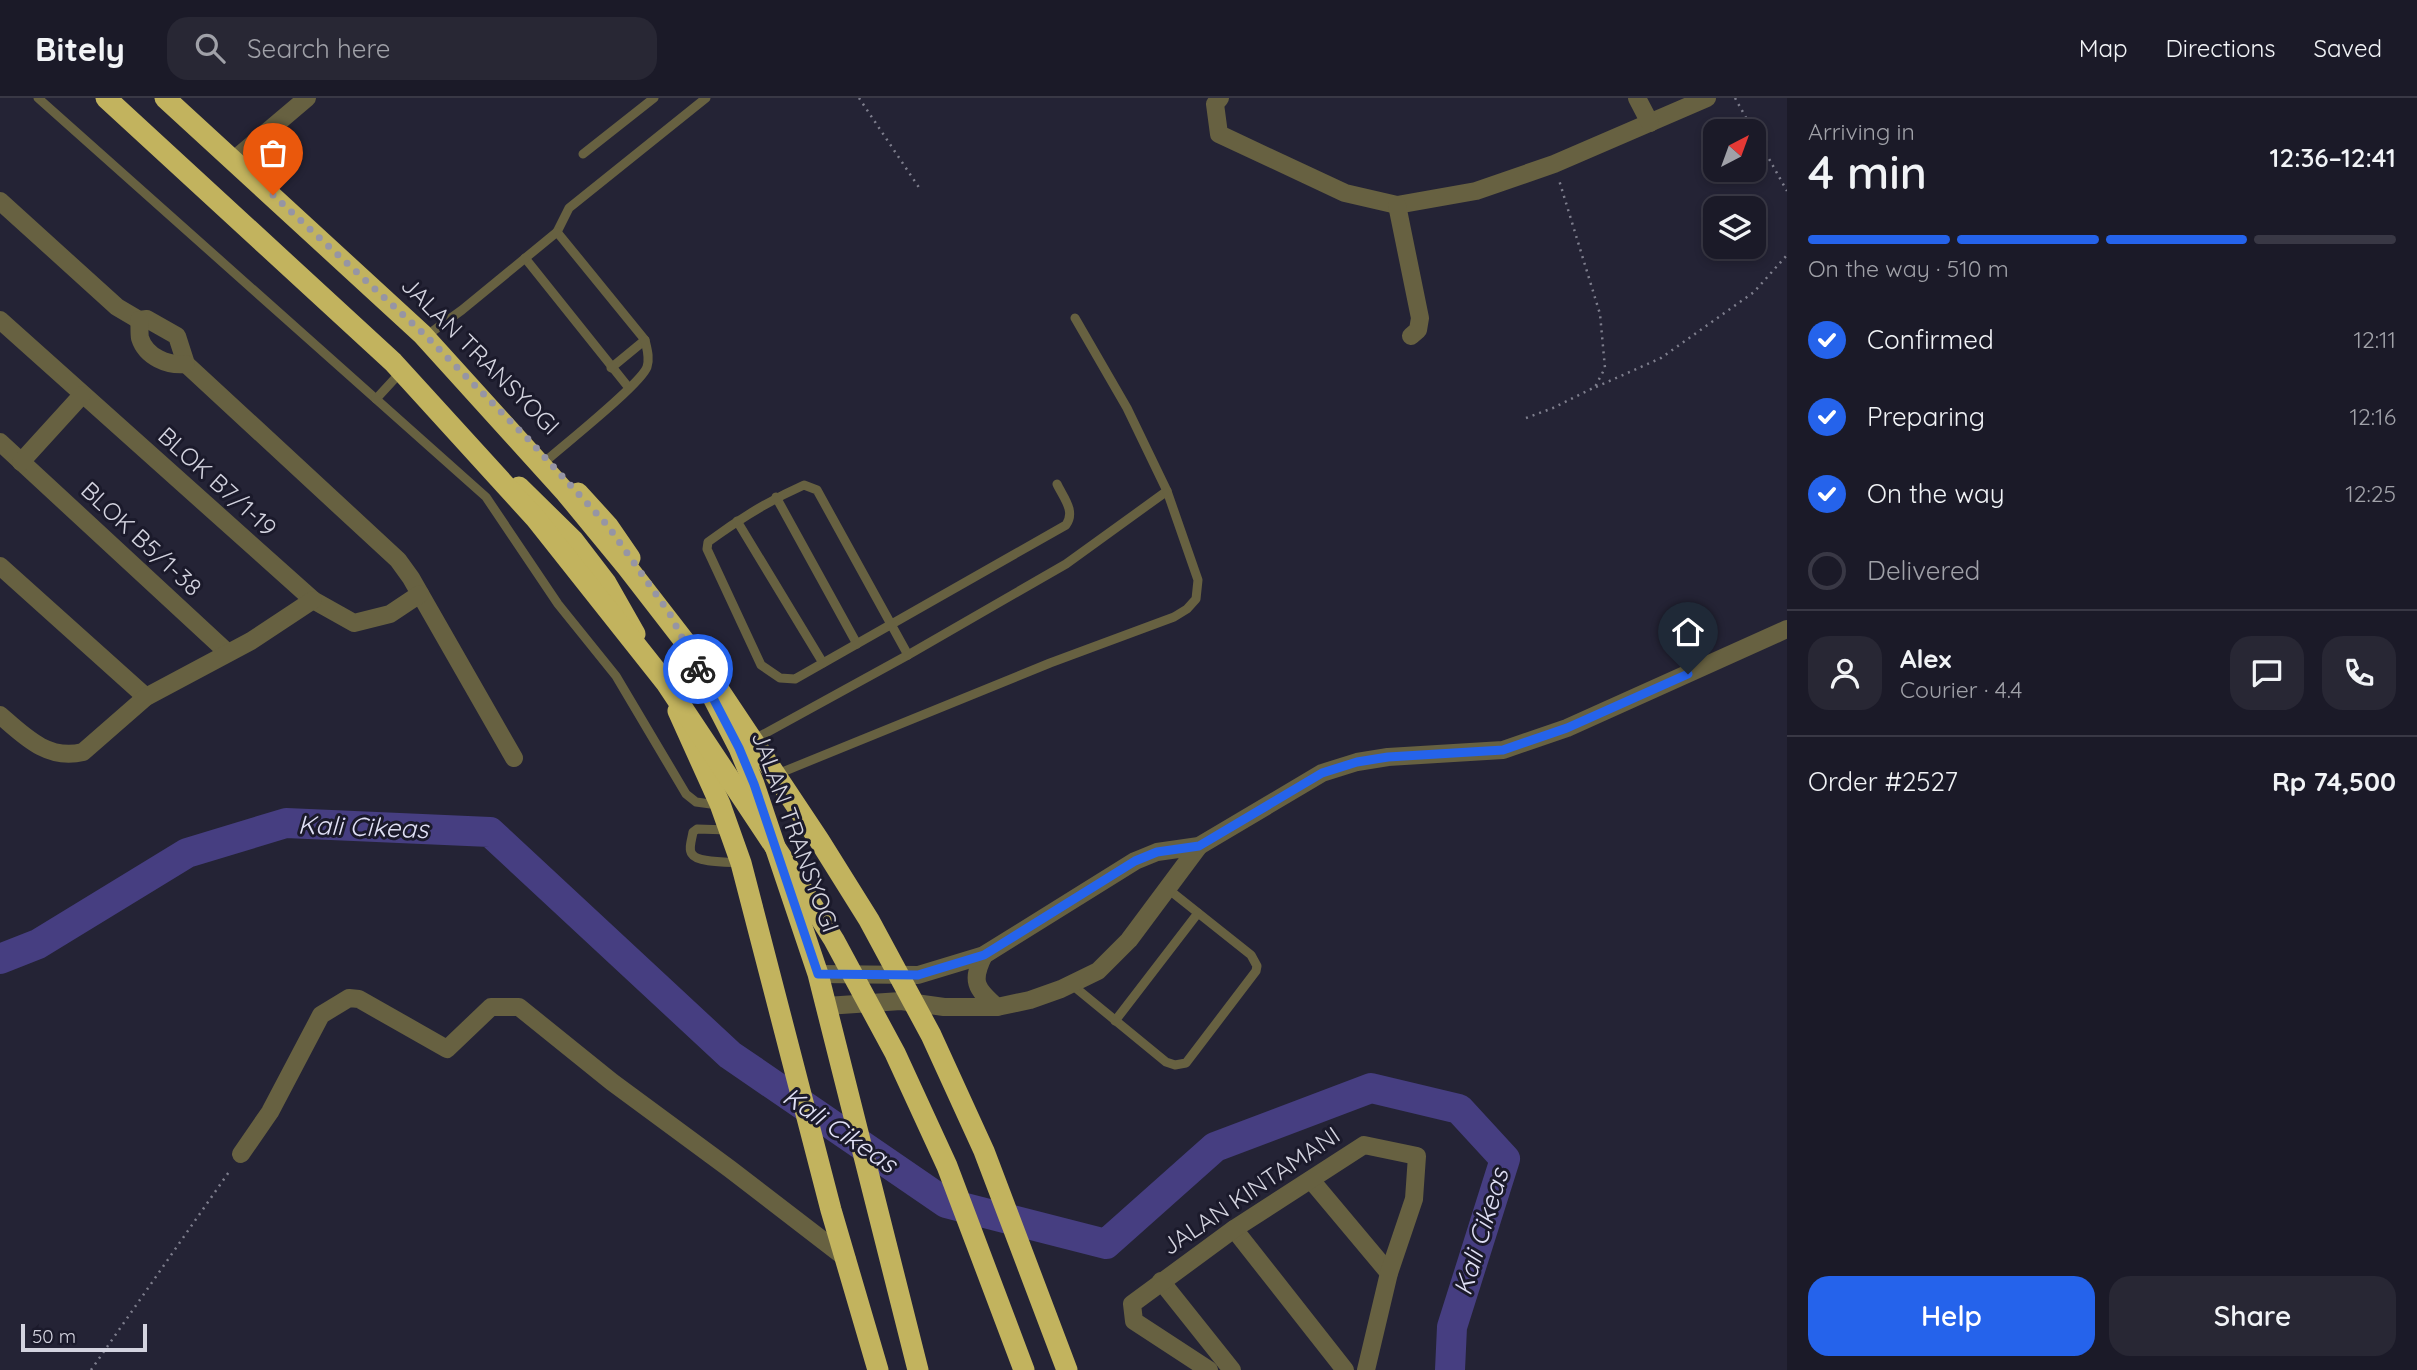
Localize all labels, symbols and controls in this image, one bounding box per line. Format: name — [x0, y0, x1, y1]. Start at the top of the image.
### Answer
search box — [167, 17, 657, 80]
text: Bitely — [35, 28, 125, 69]
icon: search — [191, 29, 229, 67]
text: Search here — [247, 32, 391, 65]
text: Map — [2079, 33, 2128, 63]
text: Directions — [2166, 33, 2276, 63]
text: Saved — [2314, 33, 2382, 63]
text: Arriving in — [1808, 117, 1915, 146]
north arrow — [1703, 119, 1766, 182]
map controls — [1703, 119, 1766, 259]
pin — [243, 123, 303, 195]
icon: bag — [254, 134, 292, 172]
text: 12:36–12:41 — [2270, 141, 2396, 174]
text: 4 min — [1808, 143, 1927, 201]
button: layers — [1703, 196, 1766, 259]
text: On the way · 510 m — [1808, 254, 2009, 283]
street label: JALAN TRANSYOGI — [395, 270, 566, 441]
icon: check — [1808, 321, 1846, 359]
text: Confirmed — [1867, 323, 1994, 356]
text: 12:11 — [2353, 325, 2396, 354]
icon: check — [1808, 398, 1846, 436]
text: Preparing — [1867, 400, 1985, 433]
text: 12:16 — [2350, 402, 2396, 431]
street label: BLOK B7/1-19 — [152, 420, 283, 542]
street label: BLOK B5/1-38 — [75, 475, 208, 602]
icon: check — [1808, 475, 1846, 513]
text: On the way — [1867, 477, 2005, 510]
text: 12:25 — [2345, 479, 2396, 508]
text: Delivered — [1867, 554, 1980, 587]
pin — [1658, 602, 1718, 674]
icon: home — [1669, 613, 1707, 651]
courier — [663, 634, 733, 704]
button: person — [1808, 636, 1882, 710]
button: chat — [2230, 636, 2304, 710]
button: phone — [2322, 636, 2396, 710]
text: Alex — [1900, 642, 1951, 675]
icon: bike — [679, 650, 717, 688]
text: Courier · 4.4 — [1900, 675, 2022, 704]
street label: JALAN TRANSYOGI — [746, 727, 846, 936]
text: Order #2527 — [1808, 765, 1958, 798]
text: Rp 74,500 — [2272, 765, 2396, 798]
water label: Kali Cikeas — [297, 808, 431, 845]
water label: Kali Cikeas — [777, 1079, 905, 1181]
street label: JALAN KINTAMANI — [1156, 1119, 1345, 1261]
water label: Kali Cikeas — [1446, 1163, 1516, 1299]
button: Help — [1808, 1276, 2095, 1356]
button: Share — [2109, 1276, 2396, 1356]
scale bar — [21, 1321, 147, 1353]
text: 50 m — [32, 1324, 76, 1348]

